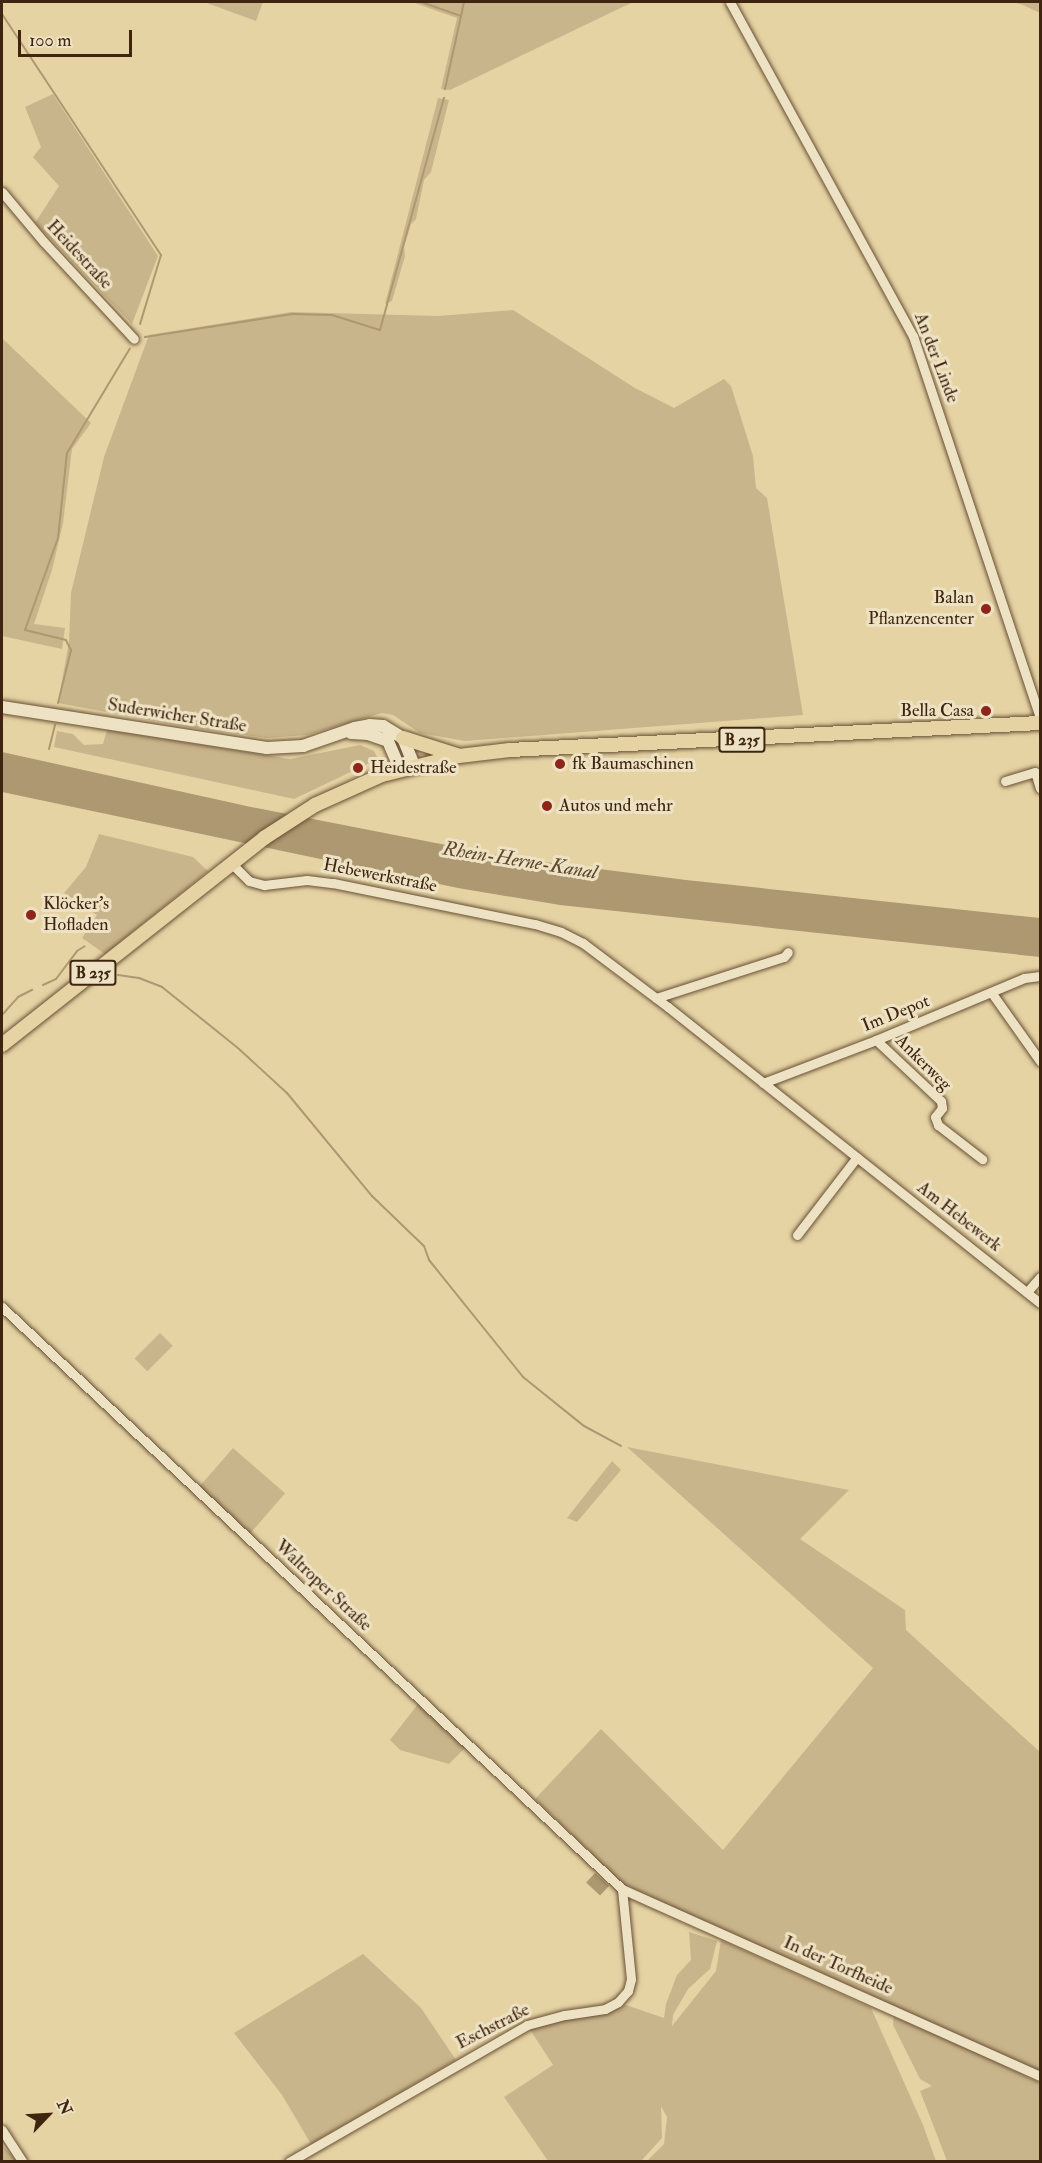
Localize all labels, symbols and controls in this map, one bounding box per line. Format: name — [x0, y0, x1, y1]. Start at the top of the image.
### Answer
scale bar — [21, 18, 135, 56]
text: 100 m — [29, 29, 72, 52]
street label: Heidestraße — [42, 216, 116, 294]
street label: An der Linde — [909, 310, 963, 406]
place label: Balan Pflanzencenter — [868, 588, 974, 630]
marker: Balan Pflanzencenter — [979, 602, 993, 616]
street label: Suderwicher Straße — [106, 694, 248, 738]
place label: Bella Casa — [900, 700, 974, 722]
marker: Bella Casa — [979, 704, 993, 718]
road number: B 235 — [718, 727, 766, 753]
place label: fk Baumaschinen — [572, 753, 694, 775]
place label: Heidestraße — [370, 757, 457, 779]
marker: fk Baumaschinen — [553, 757, 567, 771]
marker: Heidestraße — [351, 761, 365, 775]
place label: Autos und mehr — [559, 795, 673, 817]
marker: Autos und mehr — [540, 799, 554, 813]
water label: Rhein-Herne-Kanal — [441, 836, 599, 884]
street label: Hebewerkstraße — [321, 854, 439, 898]
place label: Klöcker's Hofladen — [43, 894, 109, 936]
marker: Klöcker's Hofladen — [24, 908, 38, 922]
road number: B 235 — [69, 960, 117, 986]
street label: Im Depot — [859, 991, 933, 1037]
street label: Ankerweg — [890, 1030, 956, 1096]
street label: Am Hebewerk — [912, 1177, 1006, 1257]
street label: Waltroper Straße — [270, 1536, 376, 1636]
street label: In der Torfheide — [780, 1932, 896, 2000]
street label: Eschstraße — [453, 1999, 533, 2055]
north arrow — [18, 2085, 78, 2145]
text: N — [52, 2097, 76, 2118]

